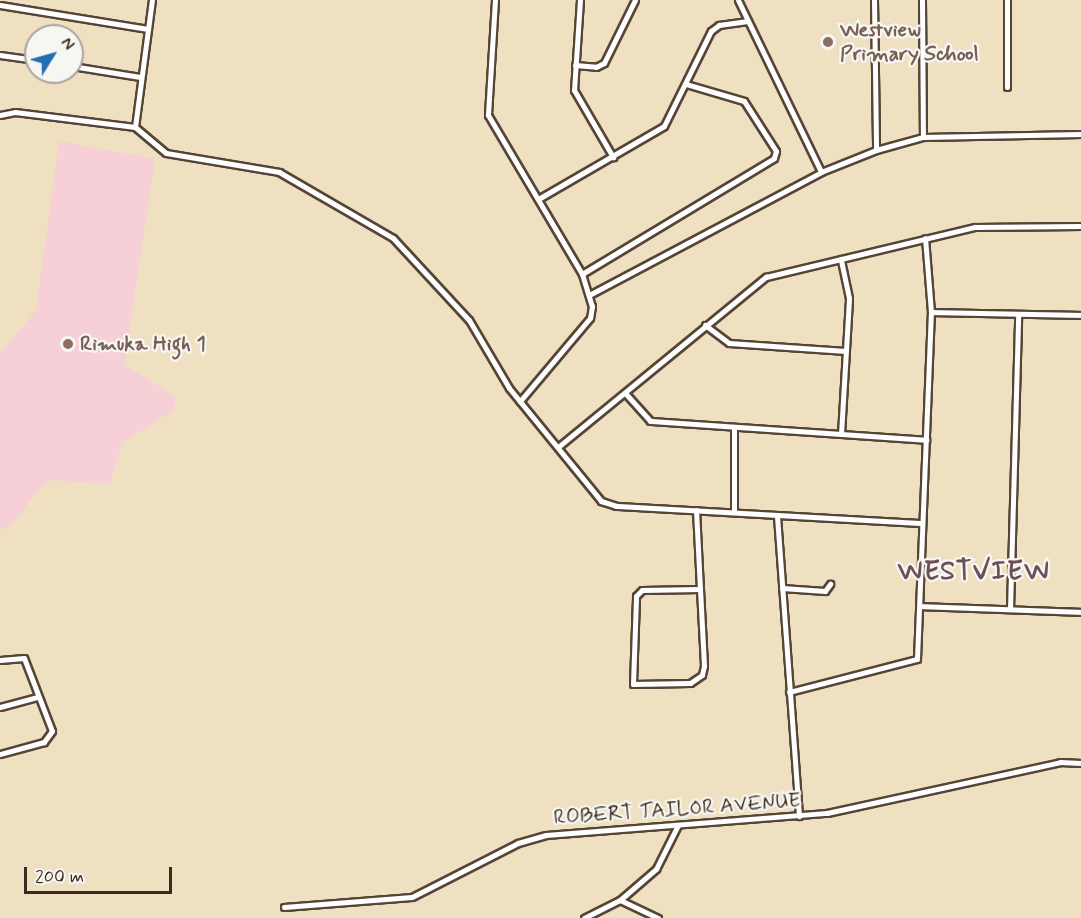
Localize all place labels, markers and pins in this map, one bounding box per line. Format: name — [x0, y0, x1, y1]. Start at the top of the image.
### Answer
place label: Westview Primary School — [840, 17, 979, 67]
marker: Westview Primary School — [821, 35, 835, 49]
place label: Rimuka High 1 — [80, 331, 206, 357]
marker: Rimuka High 1 — [61, 337, 75, 351]

